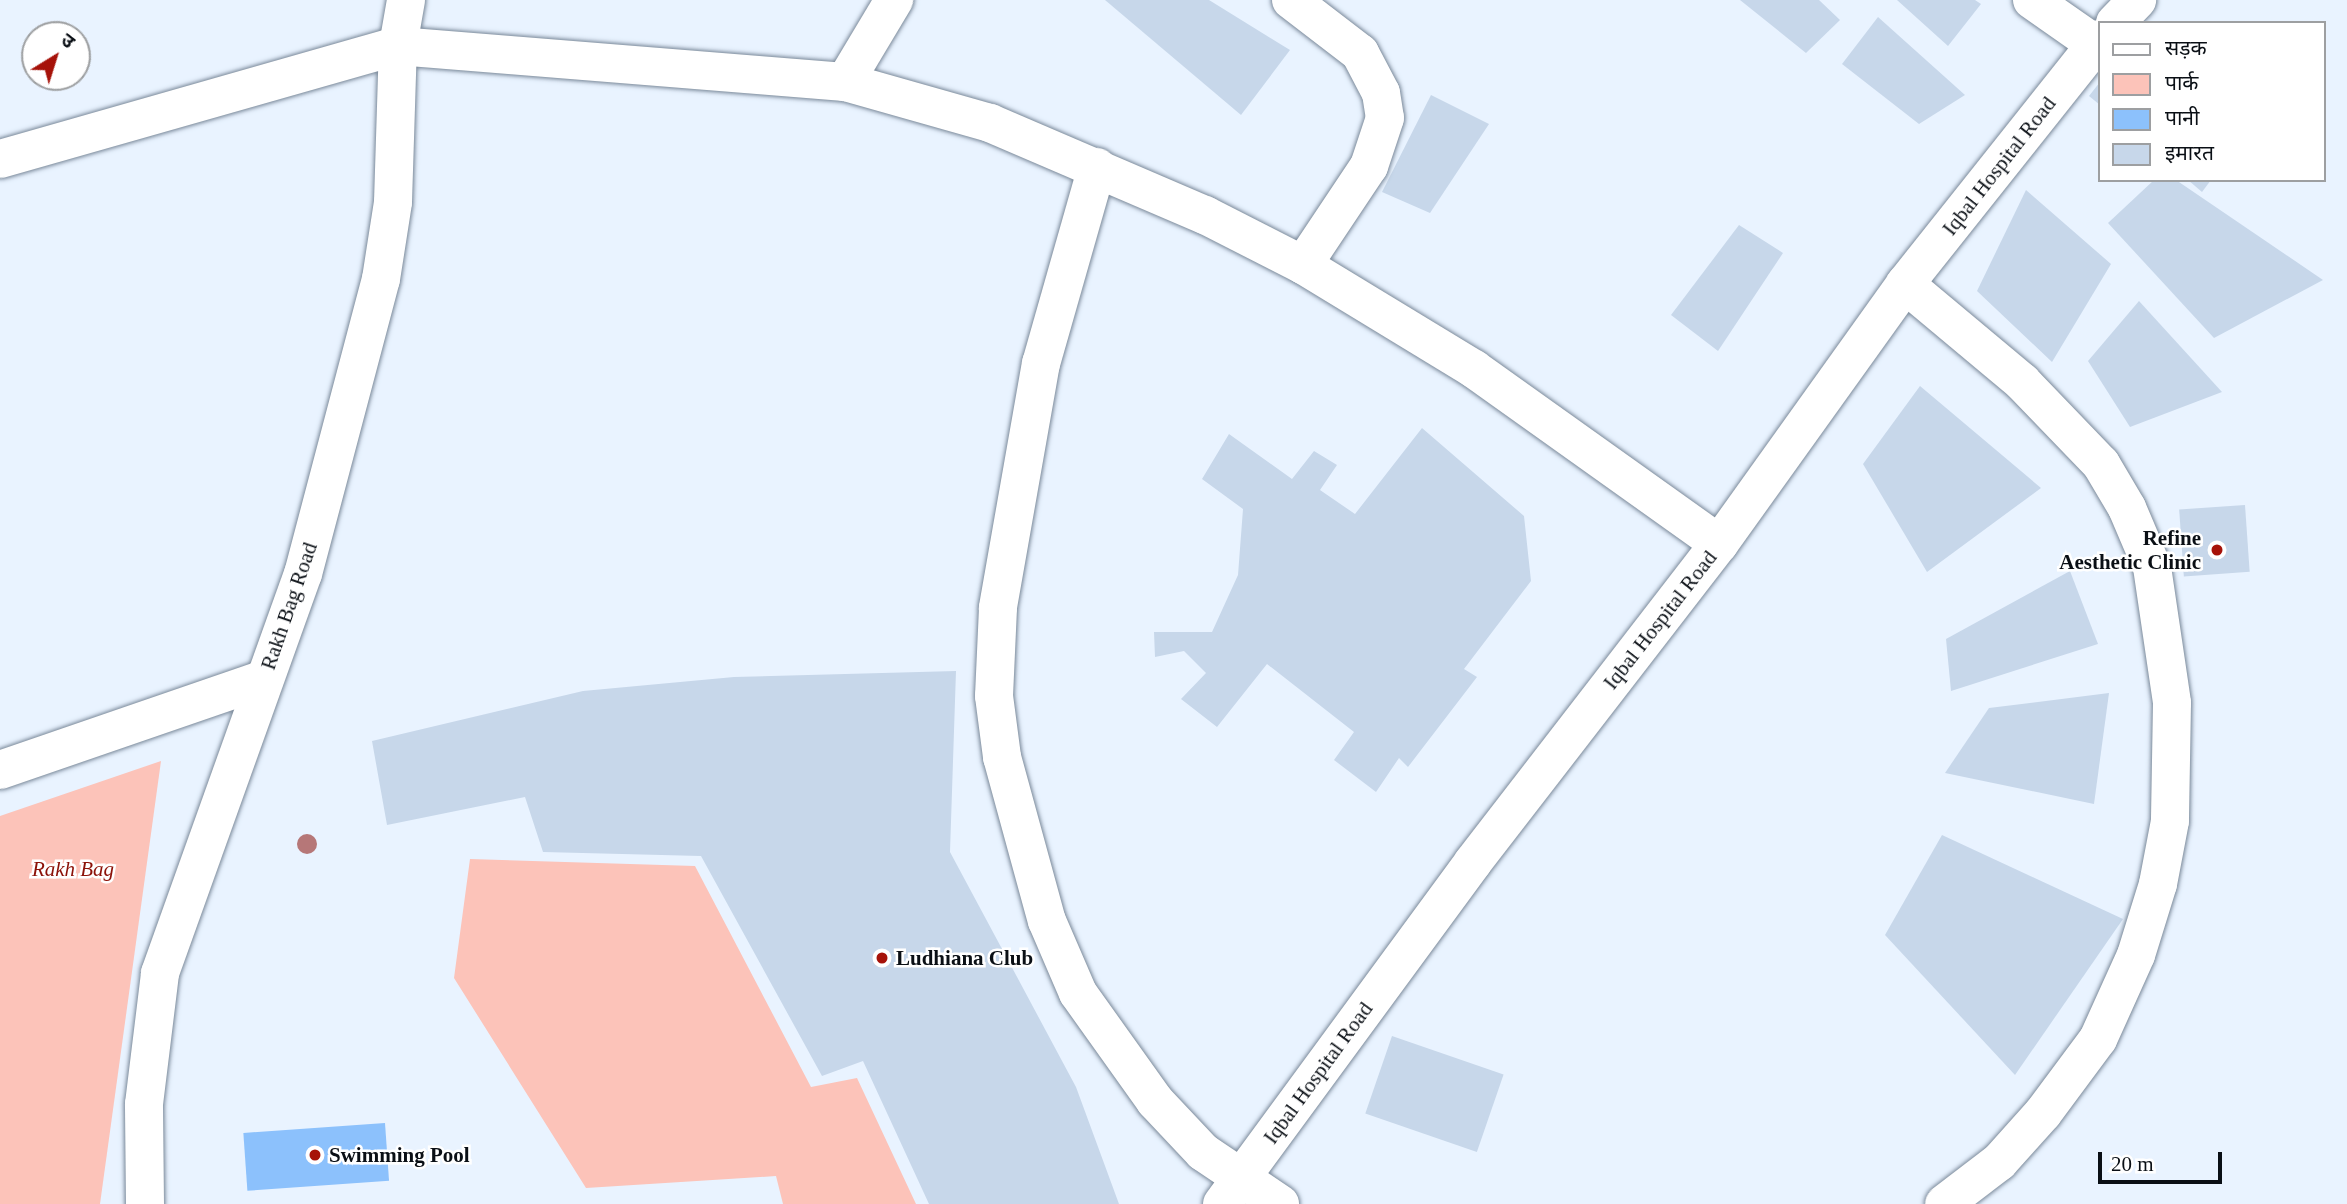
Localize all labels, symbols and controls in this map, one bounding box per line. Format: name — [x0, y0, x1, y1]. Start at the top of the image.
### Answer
north arrow — [21, 21, 91, 91]
legend — [2098, 21, 2326, 182]
text: उ — [57, 29, 79, 52]
text: सड़क — [2165, 36, 2207, 60]
text: पार्क — [2165, 71, 2199, 95]
street label: Iqbal Hospital Road — [1937, 92, 2061, 240]
text: पानी — [2165, 106, 2199, 130]
text: इमारत — [2165, 141, 2214, 165]
place label: Refine Aesthetic Clinic — [2059, 525, 2201, 575]
street label: Rakh Bag Road — [255, 539, 323, 673]
marker: Refine Aesthetic Clinic — [2207, 540, 2227, 560]
street label: Iqbal Hospital Road — [1598, 546, 1722, 694]
park label: Rakh Bag — [32, 856, 114, 882]
place label: Ludhiana Club — [896, 945, 1033, 971]
marker: Ludhiana Club — [874, 950, 890, 966]
street label: Iqbal Hospital Road — [1258, 997, 1378, 1149]
scale bar — [2102, 1138, 2226, 1182]
place label: Swimming Pool — [329, 1142, 470, 1168]
marker: Swimming Pool — [307, 1147, 323, 1163]
text: 20 m — [2111, 1152, 2154, 1176]

